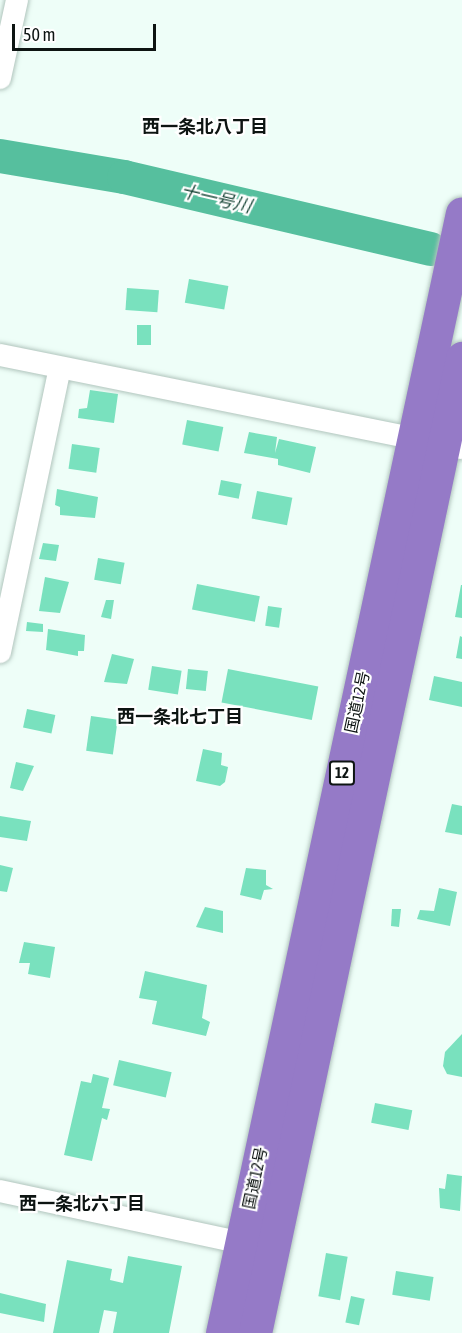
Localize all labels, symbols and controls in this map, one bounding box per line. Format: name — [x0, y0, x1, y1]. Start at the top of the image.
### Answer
scale bar — [15, 12, 159, 50]
text: 50 m — [23, 24, 55, 45]
district label: 西一条北八丁目 — [142, 116, 268, 138]
water label: 十一号川 — [178, 180, 254, 218]
street label: 国道12号 — [341, 669, 373, 735]
district label: 西一条北七丁目 — [117, 706, 243, 728]
road number: 12 — [328, 761, 356, 785]
street label: 国道12号 — [239, 1145, 271, 1211]
district label: 西一条北六丁目 — [19, 1193, 145, 1215]

